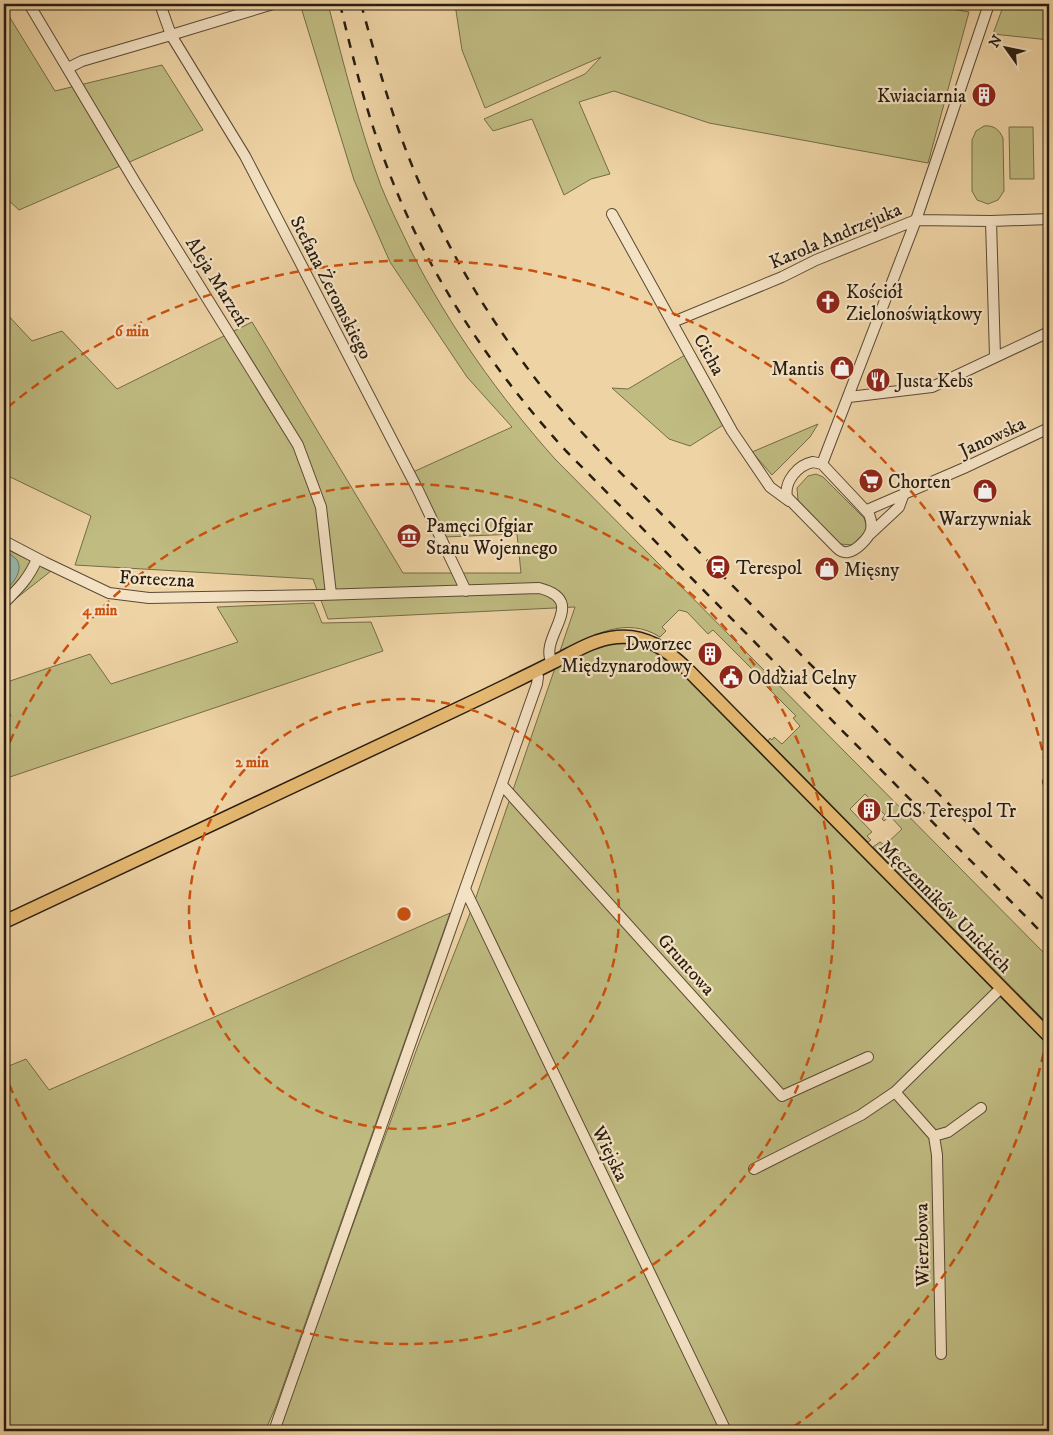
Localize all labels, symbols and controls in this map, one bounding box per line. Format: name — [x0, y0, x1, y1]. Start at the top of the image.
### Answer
north arrow — [980, 22, 1030, 72]
text: N — [985, 31, 1007, 51]
building icon: Kwiaciarnia — [971, 82, 997, 108]
place label: Kwiaciarnia — [877, 85, 966, 108]
street label: Karola Andrzejuka — [766, 198, 905, 275]
street label: Stefana Żeromskiego — [285, 212, 378, 363]
street label: Aleja Marzeń — [180, 233, 253, 331]
place label: Kościół Zielonoświątkowy — [846, 281, 983, 326]
church icon: Kościół Zielonoświątkowy — [815, 289, 841, 315]
text: 6 min — [115, 322, 149, 341]
street label: Cicha — [688, 330, 729, 379]
shop icon: Mantis — [829, 355, 855, 381]
place label: Mantis — [771, 358, 824, 381]
restaurant icon: Justa Kebs — [865, 367, 891, 393]
place label: Justa Kebs — [894, 370, 973, 393]
street label: Janowska — [954, 412, 1029, 463]
supermarket icon: Chorten — [858, 468, 884, 494]
place label: Chorten — [888, 471, 951, 494]
shop icon: Warzywniak — [972, 478, 998, 504]
place label: Warzywniak — [937, 508, 1032, 531]
place label: Pamęci Ofgiar Stanu Wojennego — [426, 515, 558, 560]
museum icon: Pamęci Ofgiar Stanu Wojennego — [396, 523, 422, 549]
station icon: Terespol — [705, 554, 731, 580]
shop icon: Mięsny — [814, 556, 840, 582]
place label: Terespol — [736, 557, 802, 580]
place label: Mięsny — [844, 559, 900, 582]
street label: Forteczna — [119, 566, 195, 593]
text: 4 min — [82, 601, 118, 620]
place label: Dworzec Międzynarodowy — [561, 633, 693, 678]
building icon: Dworzec Międzynarodowy — [697, 641, 723, 667]
public building icon: Oddział Celny — [718, 664, 744, 690]
place label: Oddział Celny — [748, 667, 857, 690]
text: 2 min — [235, 753, 269, 772]
building icon: LCS Terespol Tr — [856, 797, 882, 823]
place label: LCS Terespol Tr — [886, 800, 1016, 823]
street label: Męczenników Unickich — [874, 836, 1016, 978]
centre of rings — [395, 905, 413, 923]
street label: Gruntowa — [652, 929, 719, 1001]
street label: Wiejska — [586, 1121, 633, 1185]
street label: Wierzbowa — [910, 1203, 935, 1288]

